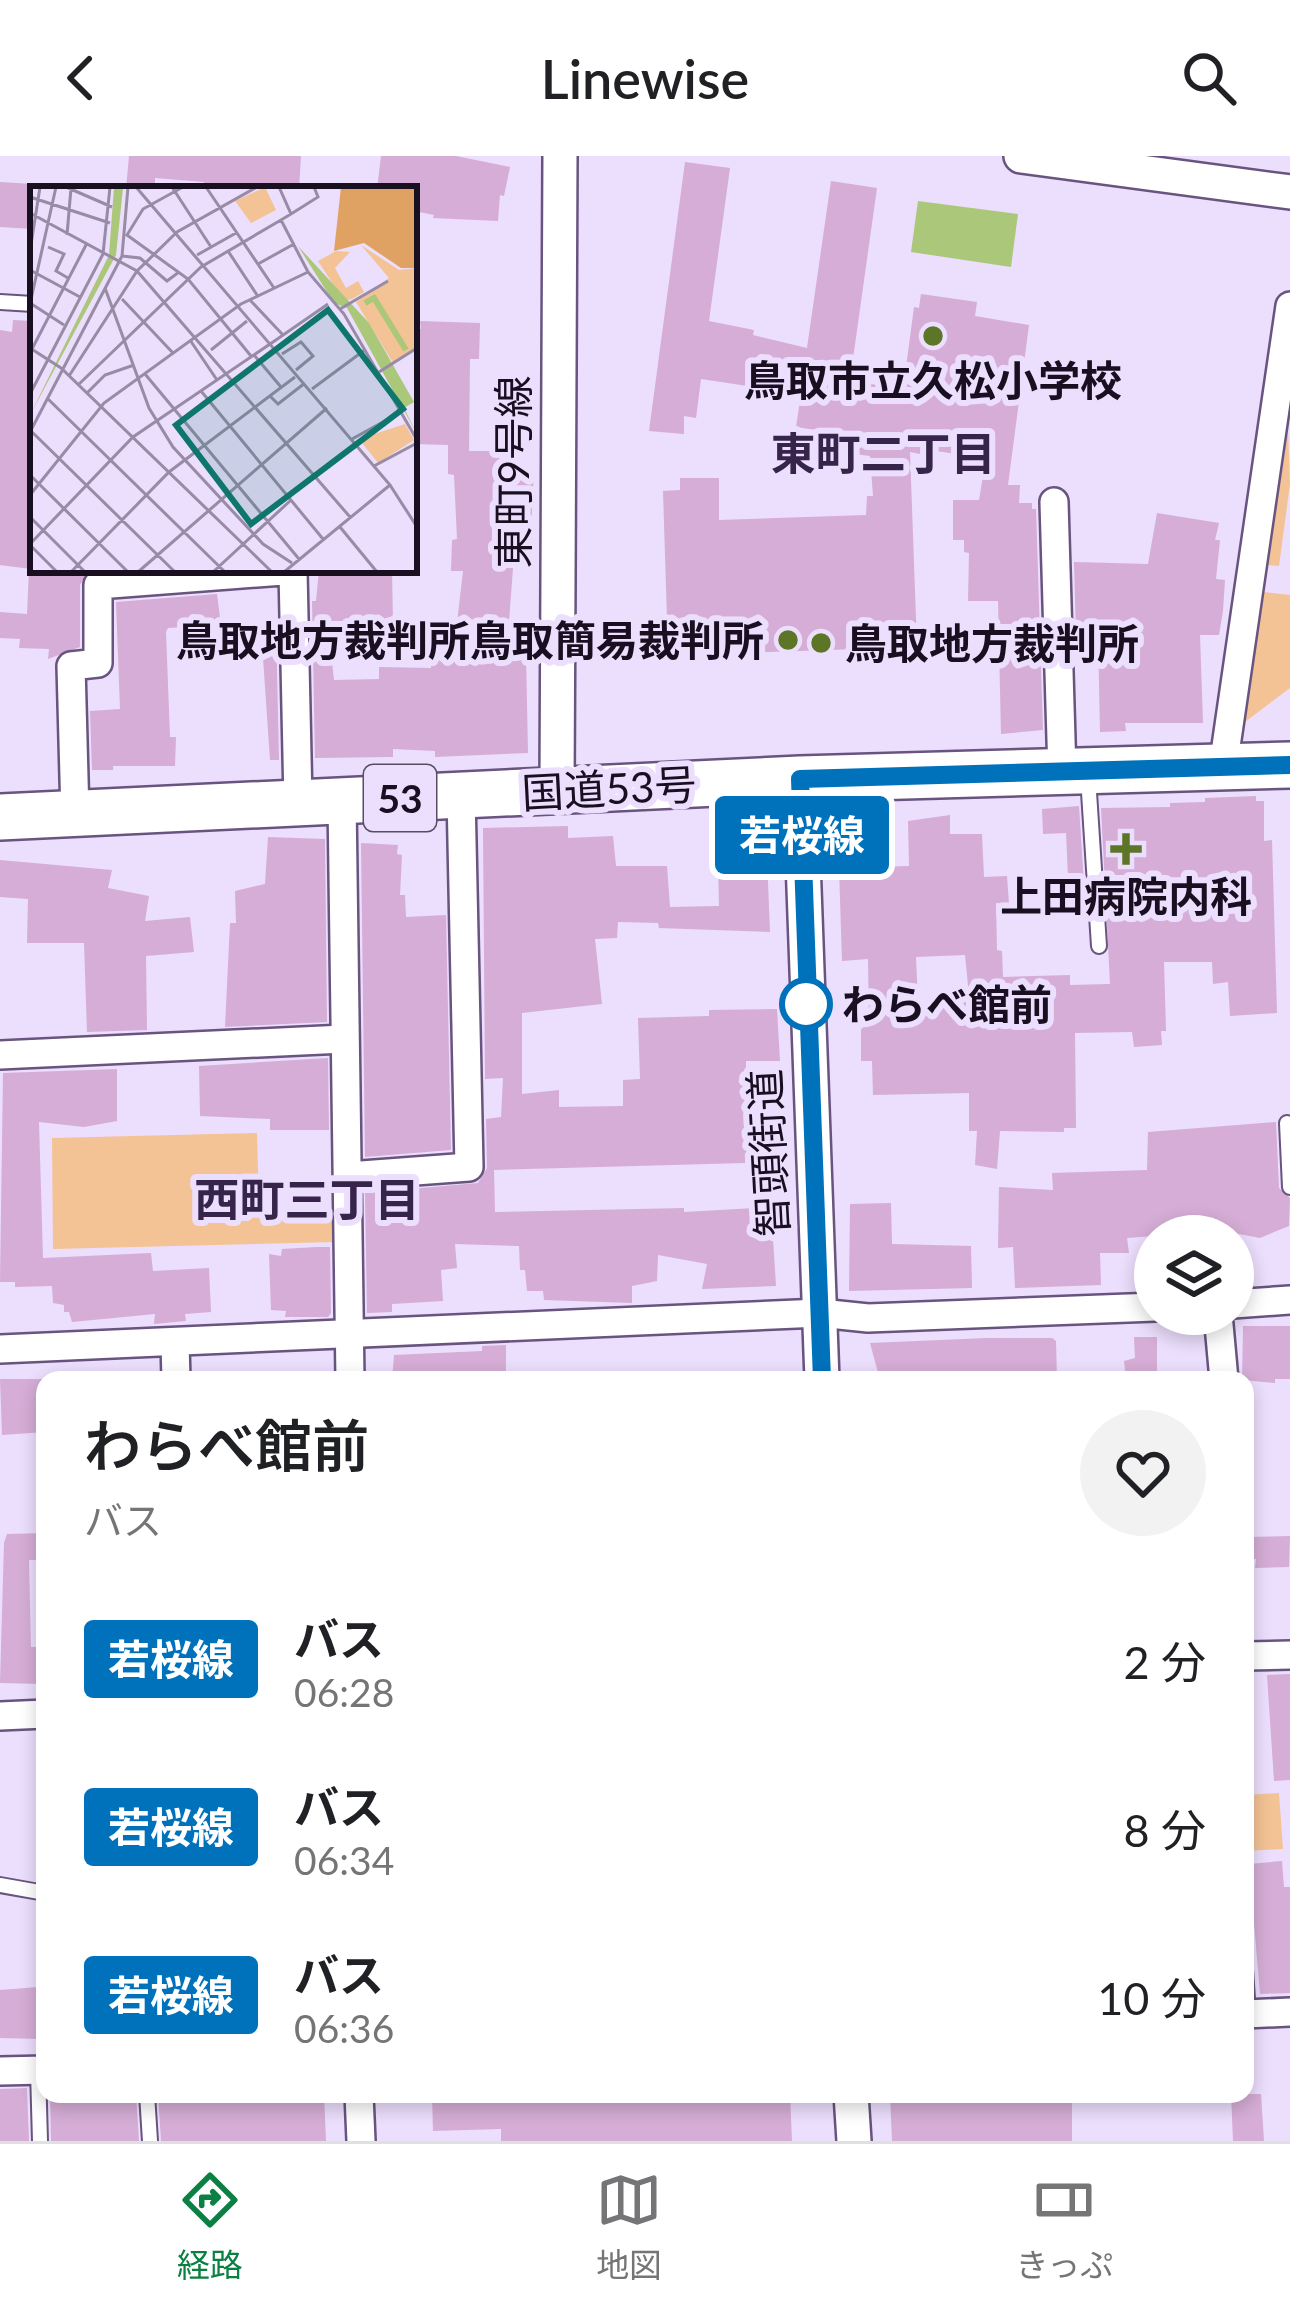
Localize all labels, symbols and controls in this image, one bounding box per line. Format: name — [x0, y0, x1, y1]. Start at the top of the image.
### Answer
icon: back — [48, 45, 114, 111]
icon: search — [1176, 45, 1242, 111]
text: Linewise — [541, 46, 749, 111]
inset map — [30, 186, 417, 573]
marker: 鳥取市立久松小学校 — [920, 323, 946, 349]
place label: 鳥取市立久松小学校 — [744, 355, 1122, 405]
street label: 東町9号線 — [488, 376, 538, 568]
district label: 東町二丁目 — [770, 426, 996, 480]
place label: 鳥取地方裁判所鳥取簡易裁判所 — [176, 615, 764, 665]
place label: 鳥取地方裁判所 — [845, 618, 1139, 668]
marker: 鳥取地方裁判所鳥取簡易裁判所 — [775, 627, 801, 653]
marker: 鳥取地方裁判所 — [808, 630, 834, 656]
street label: 国道53号 — [520, 758, 698, 818]
road number: 53 — [364, 765, 436, 831]
line badge: 若桜線 — [733, 796, 871, 874]
text: 若桜線 — [739, 810, 865, 860]
marker: 上田病院内科 — [1110, 833, 1142, 865]
place label: 上田病院内科 — [1000, 871, 1252, 921]
marker: わらべ館前 — [781, 979, 831, 1029]
place label: わらべ館前 — [842, 979, 1052, 1029]
street label: 智頭街道 — [739, 1068, 797, 1238]
district label: 西町三丁目 — [194, 1172, 420, 1226]
map controls — [1134, 1215, 1254, 1335]
button: layers — [1134, 1215, 1254, 1335]
button: heart — [1080, 1410, 1206, 1536]
text: わらべ館前 — [84, 1411, 369, 1479]
text: バス — [84, 1497, 162, 1543]
text: バス — [294, 1612, 384, 1666]
text: 若桜線 — [108, 1634, 234, 1684]
text: 2 分 — [1123, 1635, 1206, 1689]
text: 06:28 — [294, 1669, 394, 1715]
text: バス — [294, 1780, 384, 1834]
text: 若桜線 — [108, 1802, 234, 1852]
text: 8 分 — [1123, 1803, 1206, 1857]
text: 06:34 — [294, 1837, 394, 1883]
text: バス — [294, 1948, 384, 2002]
text: 若桜線 — [108, 1970, 234, 2020]
text: 10 分 — [1097, 1971, 1206, 2025]
text: 06:36 — [294, 2005, 394, 2051]
tab: 経路 — [177, 2167, 243, 2287]
tab: 地図 — [596, 2167, 662, 2287]
tab: きっぷ — [1016, 2167, 1113, 2287]

